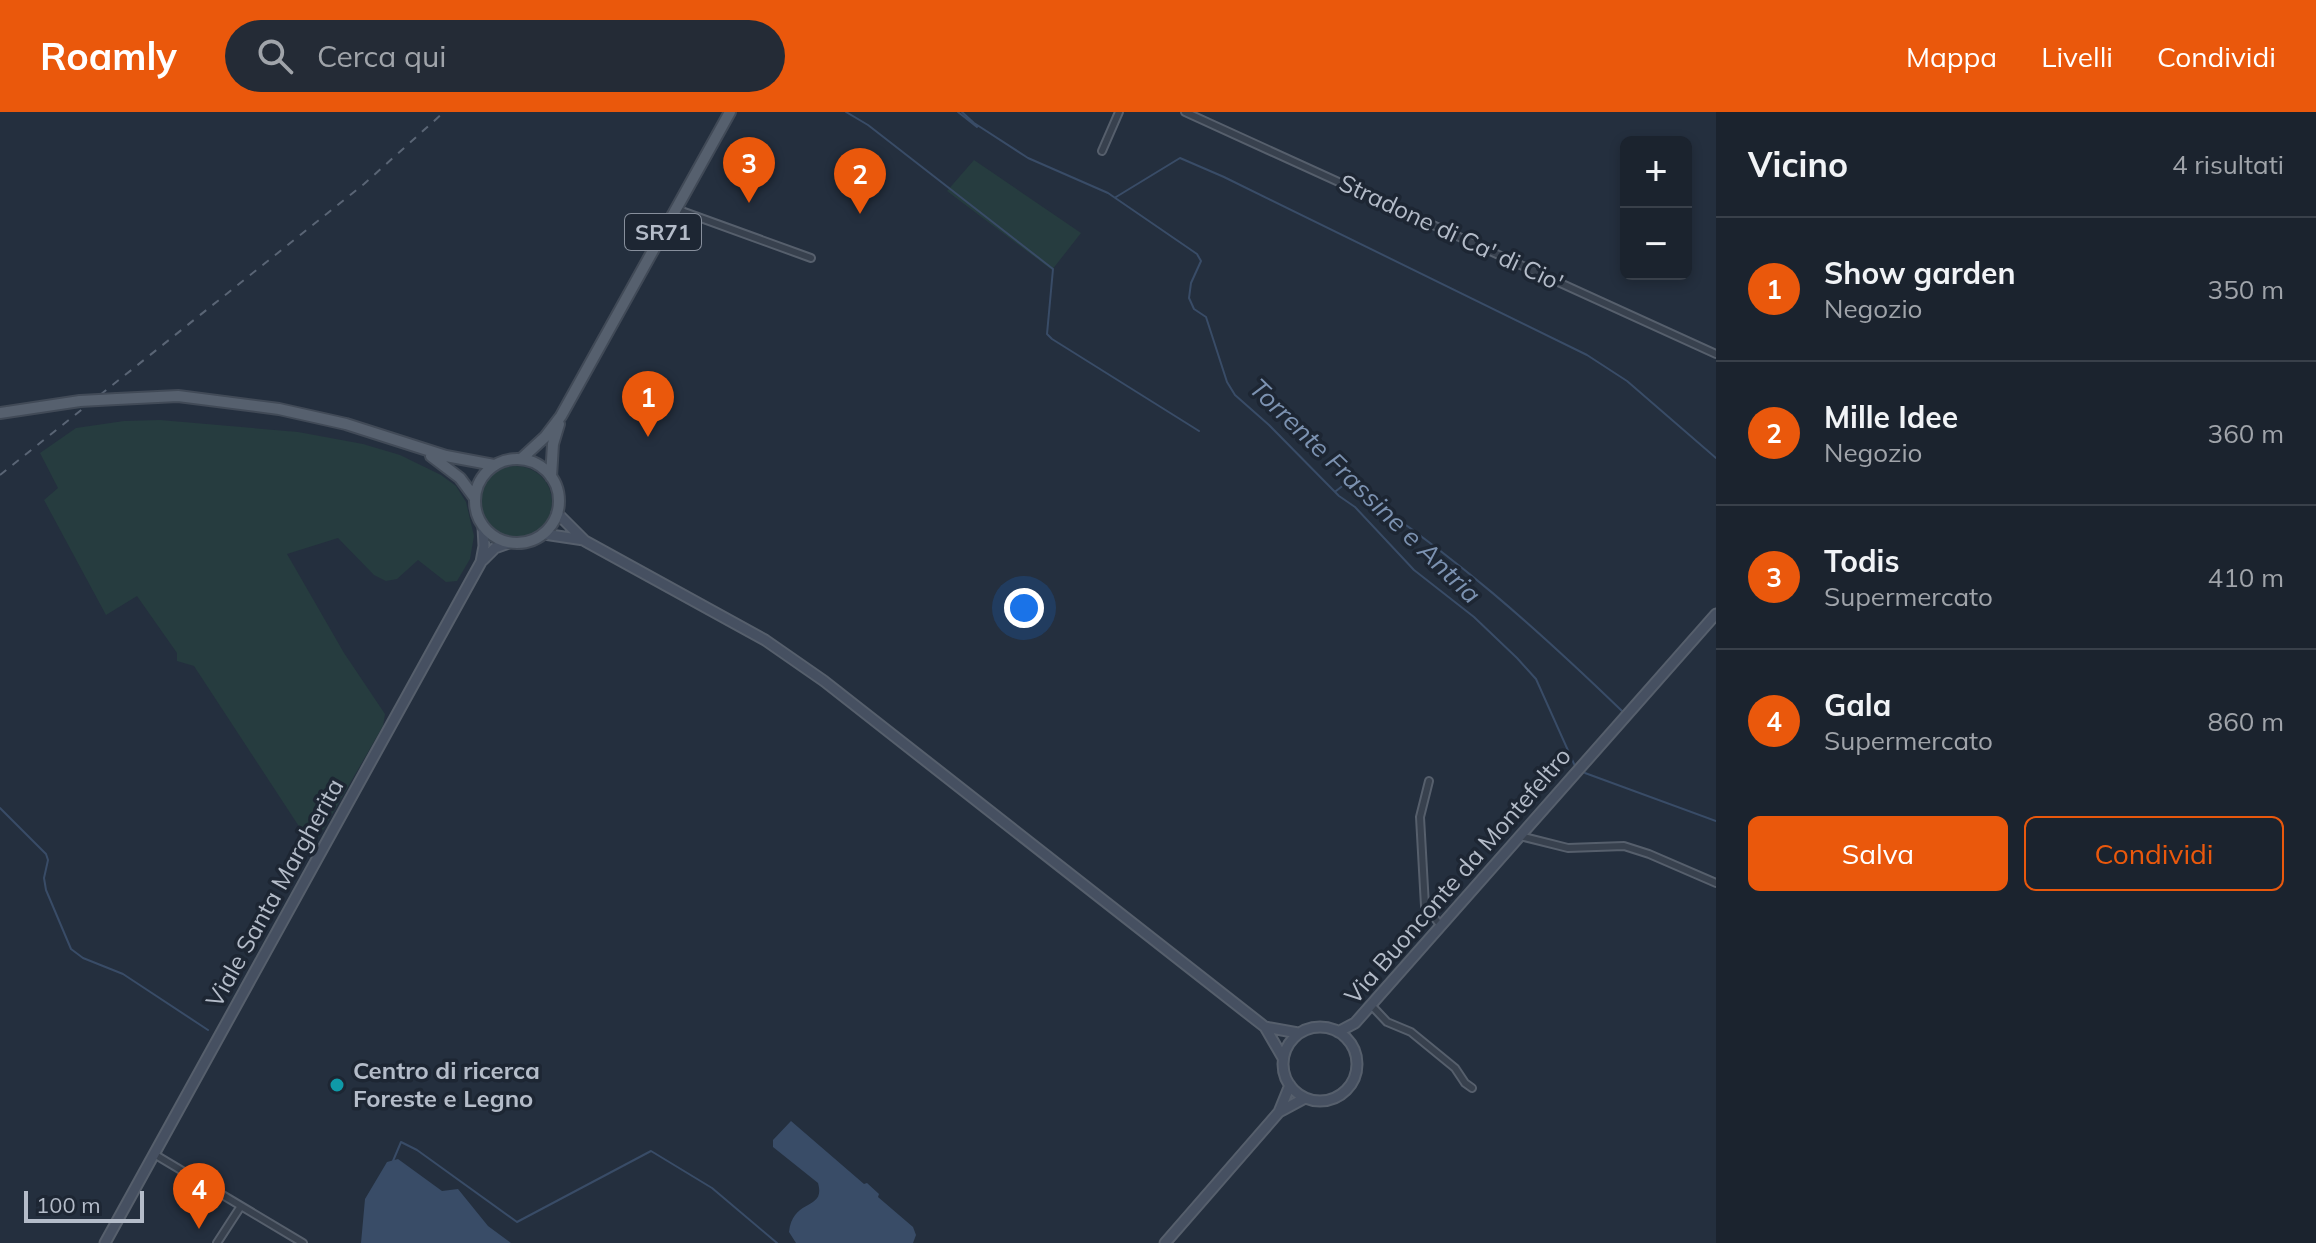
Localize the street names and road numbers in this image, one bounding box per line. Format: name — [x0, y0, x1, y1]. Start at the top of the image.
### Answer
street label: Stradone di Ca' di Cio' — [1335, 167, 1568, 297]
road number: SR71 — [625, 214, 701, 250]
street label: Via Buonconte da Montefeltro — [1338, 741, 1577, 1010]
street label: Viale Santa Margherita — [199, 773, 349, 1012]

